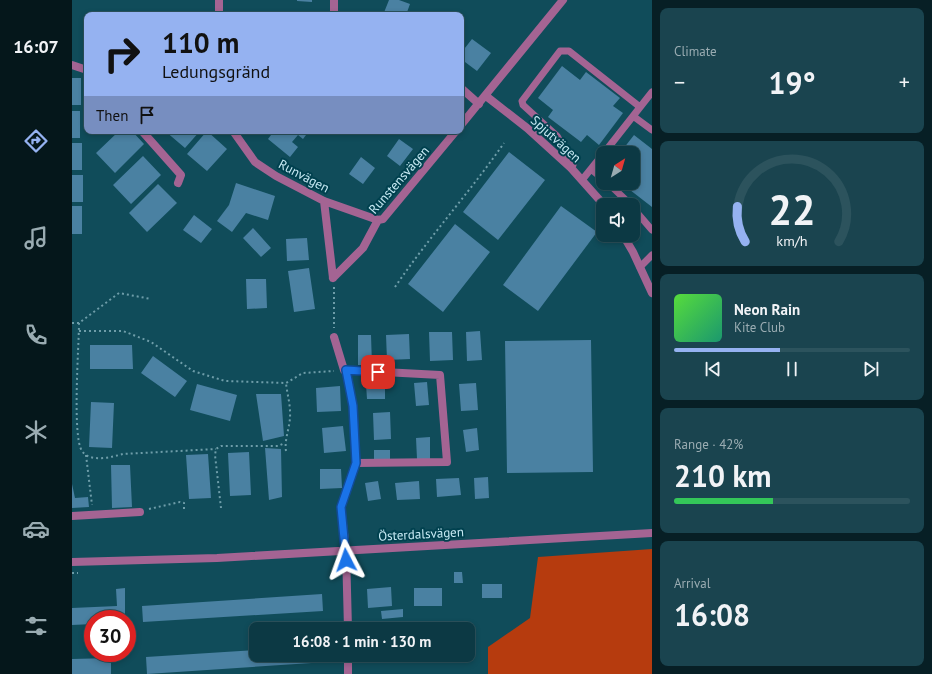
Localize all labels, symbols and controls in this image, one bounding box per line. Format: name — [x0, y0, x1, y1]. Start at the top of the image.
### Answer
text: 110 m — [162, 24, 239, 61]
icon: right — [96, 28, 148, 80]
text: 16:07 — [13, 35, 59, 58]
text: Climate — [674, 43, 717, 60]
text: Ledungsgränd — [162, 60, 270, 83]
text: 19° — [768, 63, 816, 102]
text: − — [674, 68, 685, 96]
text: + — [899, 68, 910, 96]
icon: arrive — [136, 104, 158, 126]
text: Then — [96, 106, 128, 125]
street label: Spjutvägen — [527, 112, 585, 166]
icon: directions — [22, 127, 50, 155]
street label: Runstensvägen — [365, 143, 433, 217]
north arrow — [596, 146, 640, 190]
map controls — [596, 146, 640, 242]
street label: Runvägen — [276, 156, 332, 196]
text: 22 — [768, 183, 816, 236]
button: sound — [596, 198, 640, 242]
icon: music — [22, 224, 50, 252]
text: km/h — [776, 230, 808, 249]
text: Neon Rain — [734, 300, 800, 319]
text: Kite Club — [734, 319, 785, 336]
icon: phone — [22, 321, 50, 349]
pin — [361, 355, 395, 389]
icon: previous — [702, 358, 724, 380]
icon: pause — [781, 358, 803, 380]
icon: next — [860, 358, 882, 380]
icon: arrive — [367, 361, 389, 383]
icon: climate — [22, 418, 50, 446]
text: Range · 42% — [674, 436, 743, 453]
text: 210 km — [674, 456, 772, 495]
icon: car — [22, 515, 50, 543]
street label: Österdalsvägen — [378, 523, 464, 545]
position arrow — [325, 539, 367, 581]
text: Arrival — [674, 575, 710, 592]
text: 16:08 — [674, 595, 750, 634]
speed limit sign: 30 — [84, 610, 136, 662]
icon: filters — [22, 612, 50, 640]
text: 16:08 · 1 min · 130 m — [293, 632, 431, 651]

